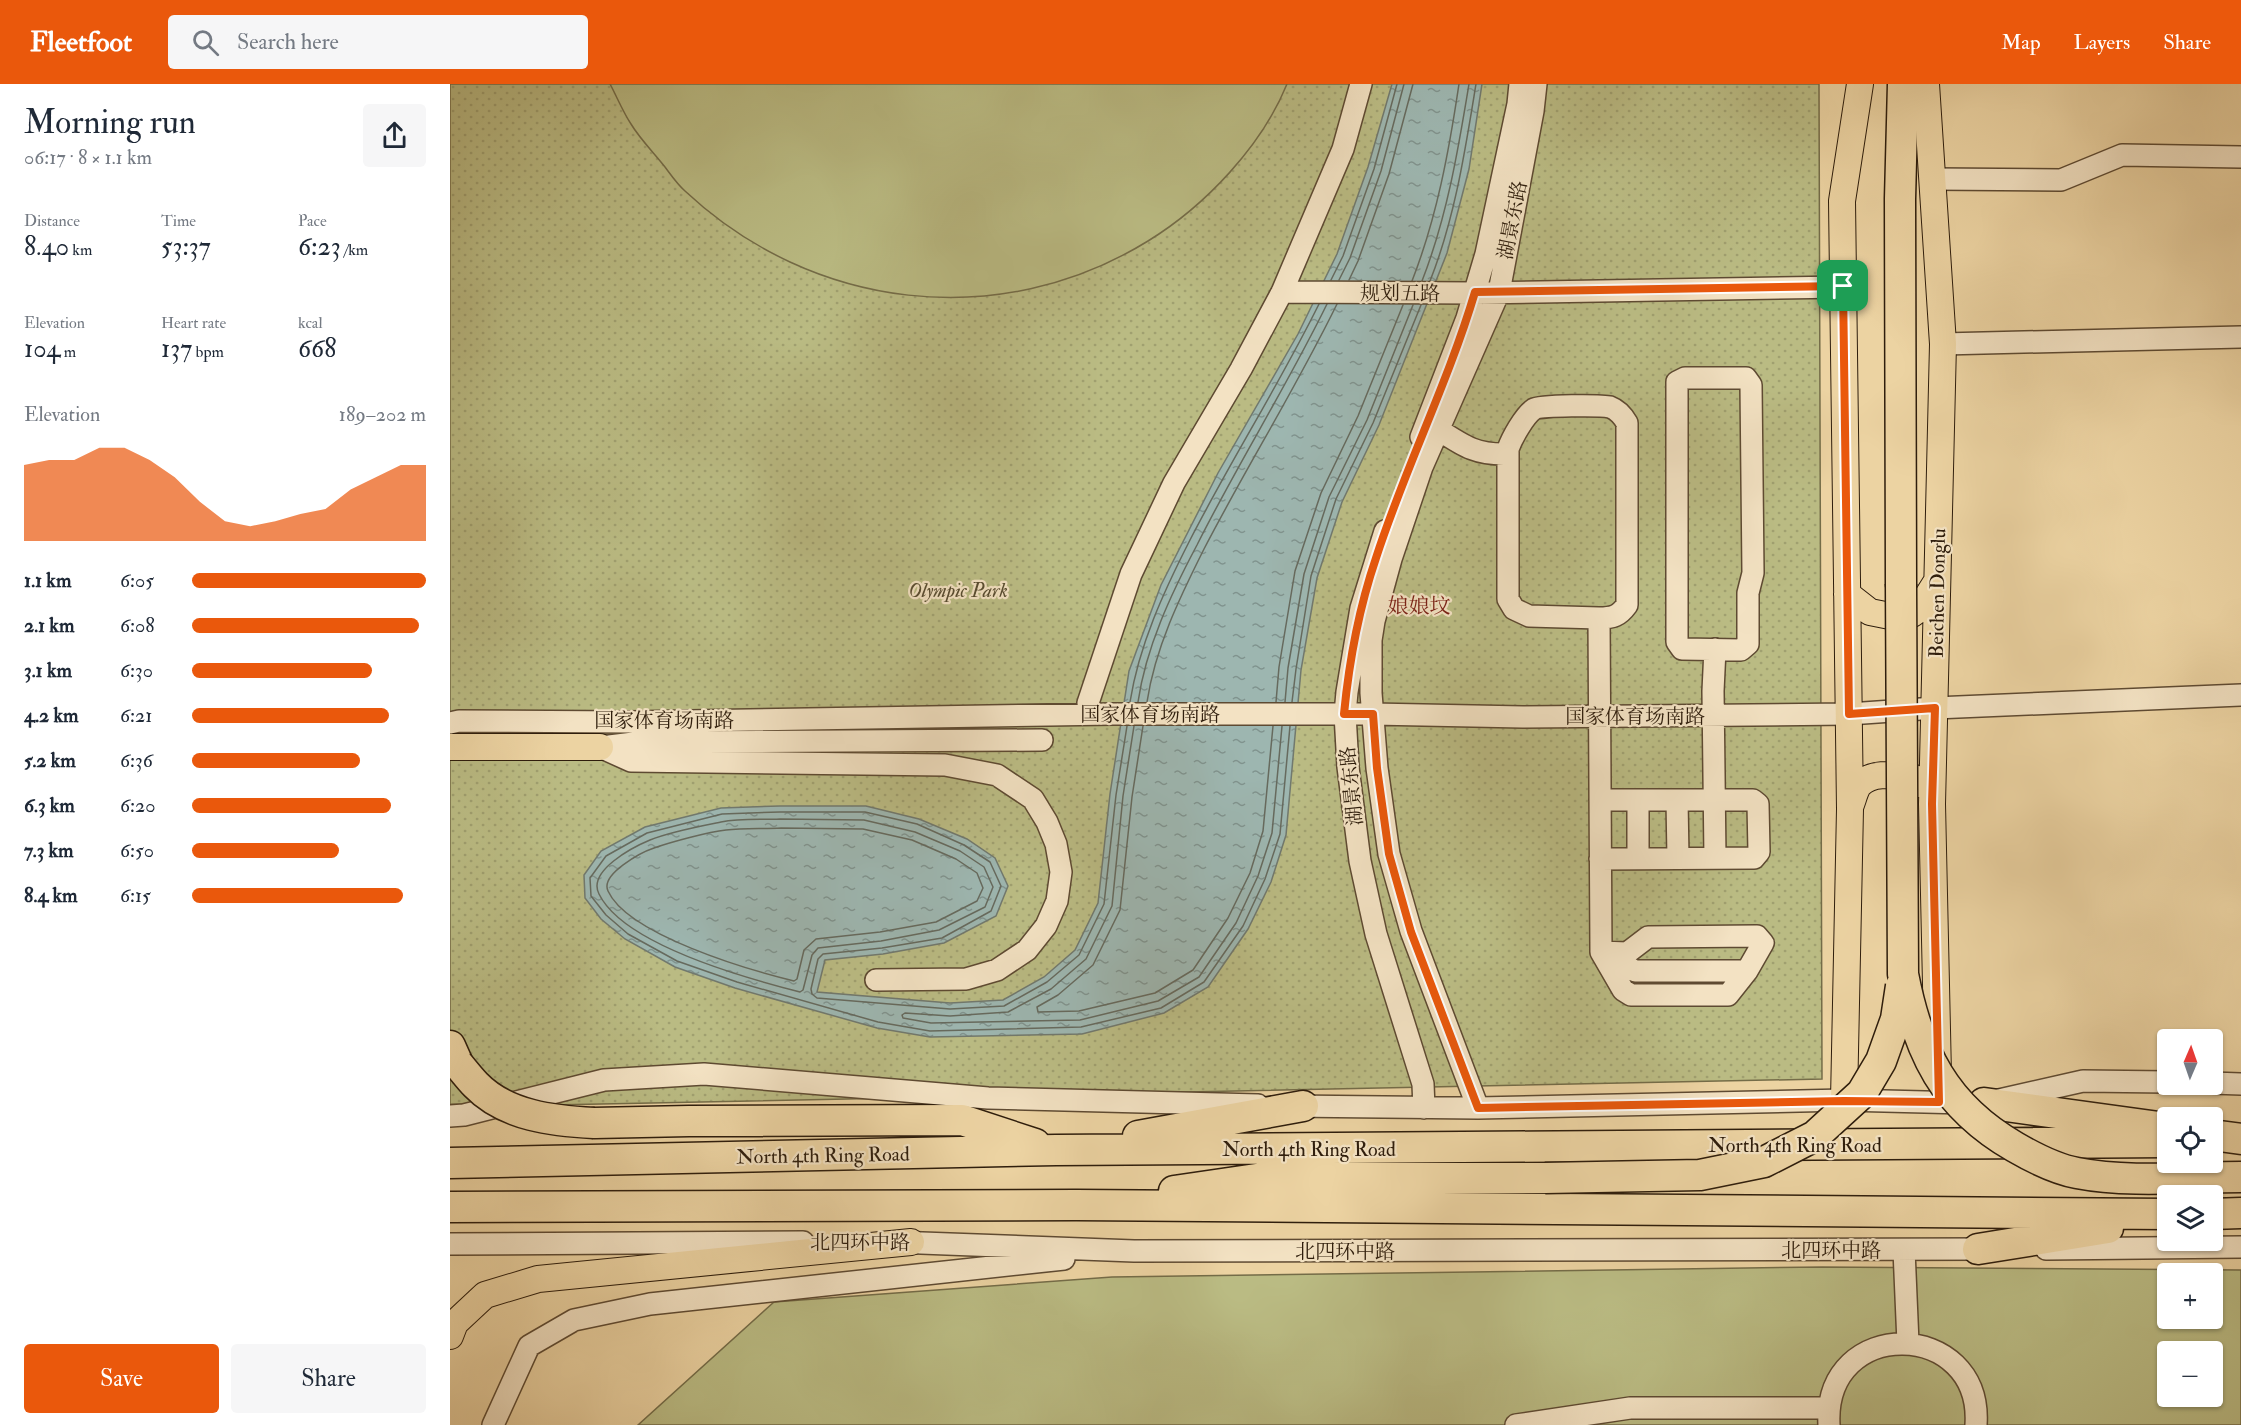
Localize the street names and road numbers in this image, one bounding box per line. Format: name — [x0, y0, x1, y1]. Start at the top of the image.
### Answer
street label: 湖景东路 — [1493, 178, 1532, 262]
street label: 规划五路 — [1360, 281, 1440, 306]
street label: Beichen Donglu — [1924, 528, 1951, 658]
street label: 国家体育场南路 — [1080, 702, 1220, 727]
street label: 国家体育场南路 — [1565, 704, 1705, 729]
street label: 国家体育场南路 — [594, 708, 734, 733]
street label: 湖景东路 — [1335, 745, 1368, 827]
street label: North 4th Ring Road — [1708, 1133, 1882, 1158]
street label: North 4th Ring Road — [1222, 1137, 1396, 1162]
street label: North 4th Ring Road — [736, 1141, 910, 1170]
street label: 北四环中路 — [810, 1230, 910, 1255]
street label: 北四环中路 — [1781, 1238, 1881, 1263]
street label: 北四环中路 — [1295, 1239, 1395, 1264]

